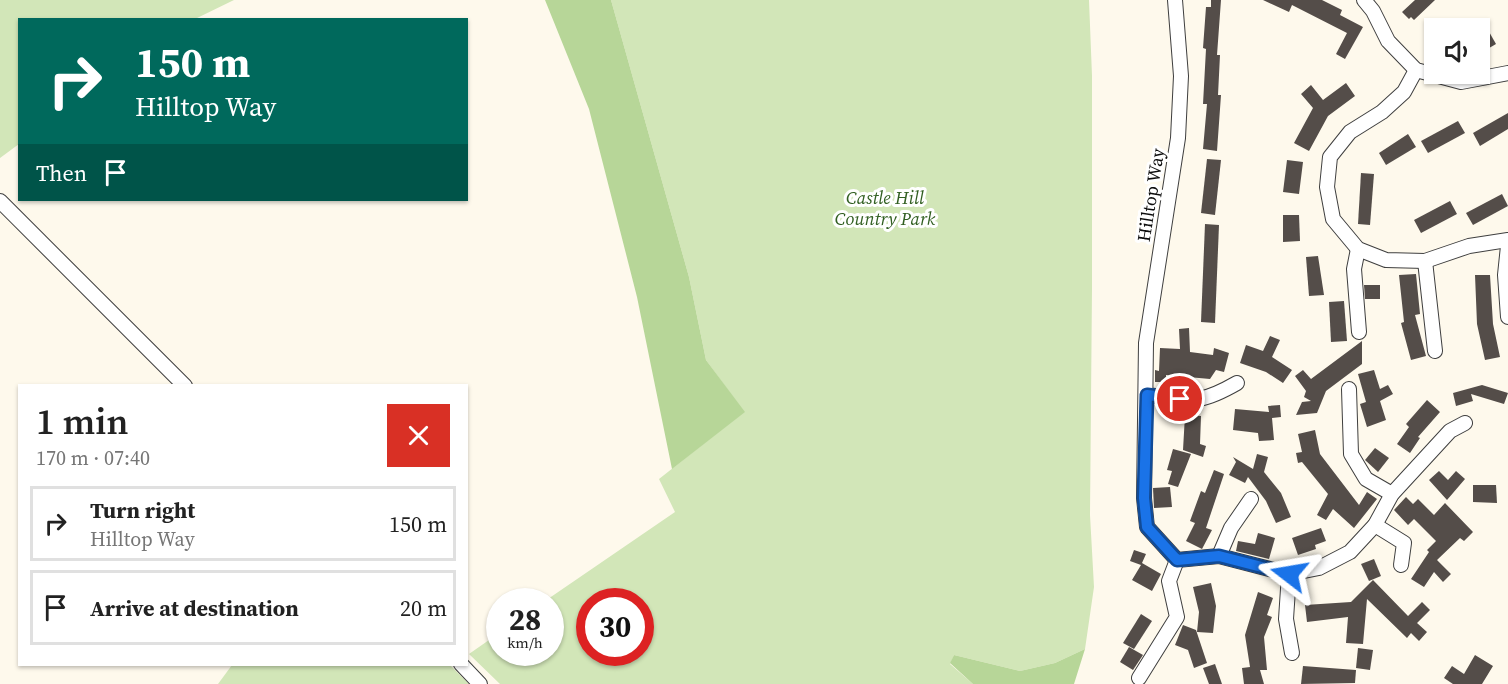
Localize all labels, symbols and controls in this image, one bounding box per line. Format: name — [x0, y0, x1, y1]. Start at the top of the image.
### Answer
map controls — [1424, 18, 1490, 84]
button: sound — [1424, 18, 1490, 84]
text: 150 m — [135, 33, 250, 91]
icon: right — [36, 42, 114, 120]
text: Hilltop Way — [135, 88, 276, 125]
street label: Hilltop Way — [1131, 146, 1170, 243]
icon: arrive — [99, 156, 132, 189]
text: Then — [36, 158, 87, 188]
park label: Castle Hill Country Park — [835, 185, 936, 231]
pin — [1154, 373, 1205, 424]
icon: arrive — [1163, 382, 1196, 415]
text: 1 min — [36, 397, 128, 446]
button: close — [387, 404, 450, 467]
text: 170 m · 07:40 — [36, 444, 150, 472]
text: Turn right — [90, 495, 195, 525]
icon: right — [39, 507, 72, 540]
text: 150 m — [389, 509, 447, 539]
text: Hilltop Way — [90, 525, 195, 553]
position arrow — [1257, 542, 1321, 606]
speed limit sign: 30 — [576, 588, 654, 666]
icon: arrive — [39, 591, 72, 624]
text: Arrive at destination — [90, 593, 299, 623]
text: 20 m — [400, 593, 447, 623]
text: 28 — [509, 599, 541, 640]
text: km/h — [507, 632, 543, 653]

